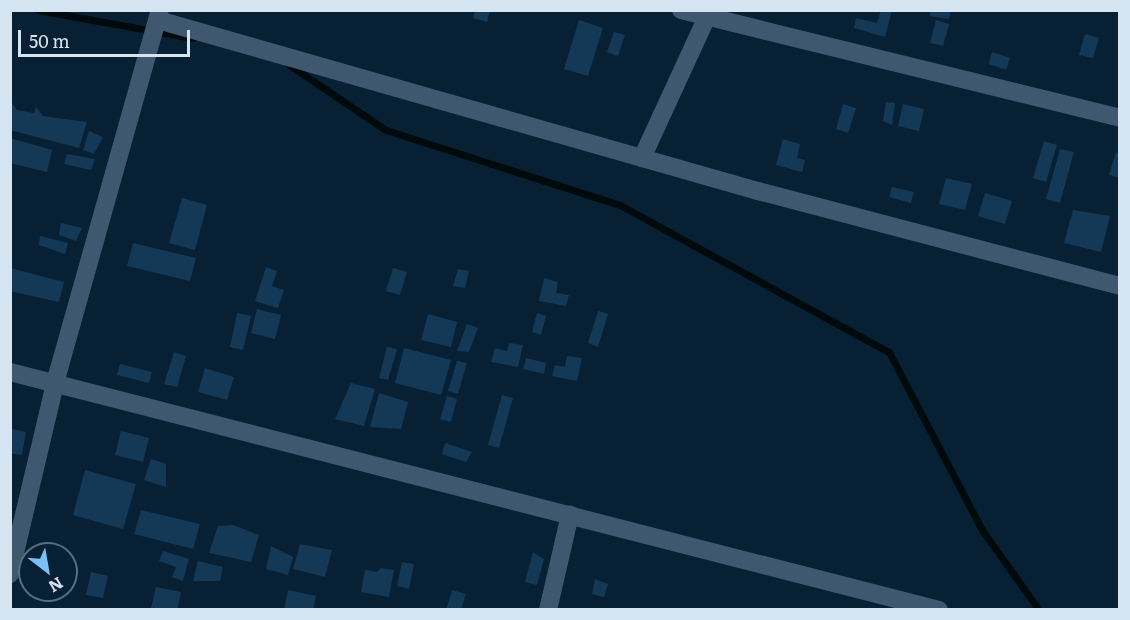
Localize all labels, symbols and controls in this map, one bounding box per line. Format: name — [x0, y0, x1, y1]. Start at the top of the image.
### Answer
scale bar — [21, 18, 194, 56]
text: 50 m — [29, 27, 70, 54]
north arrow — [18, 542, 78, 602]
text: N — [44, 572, 68, 599]

